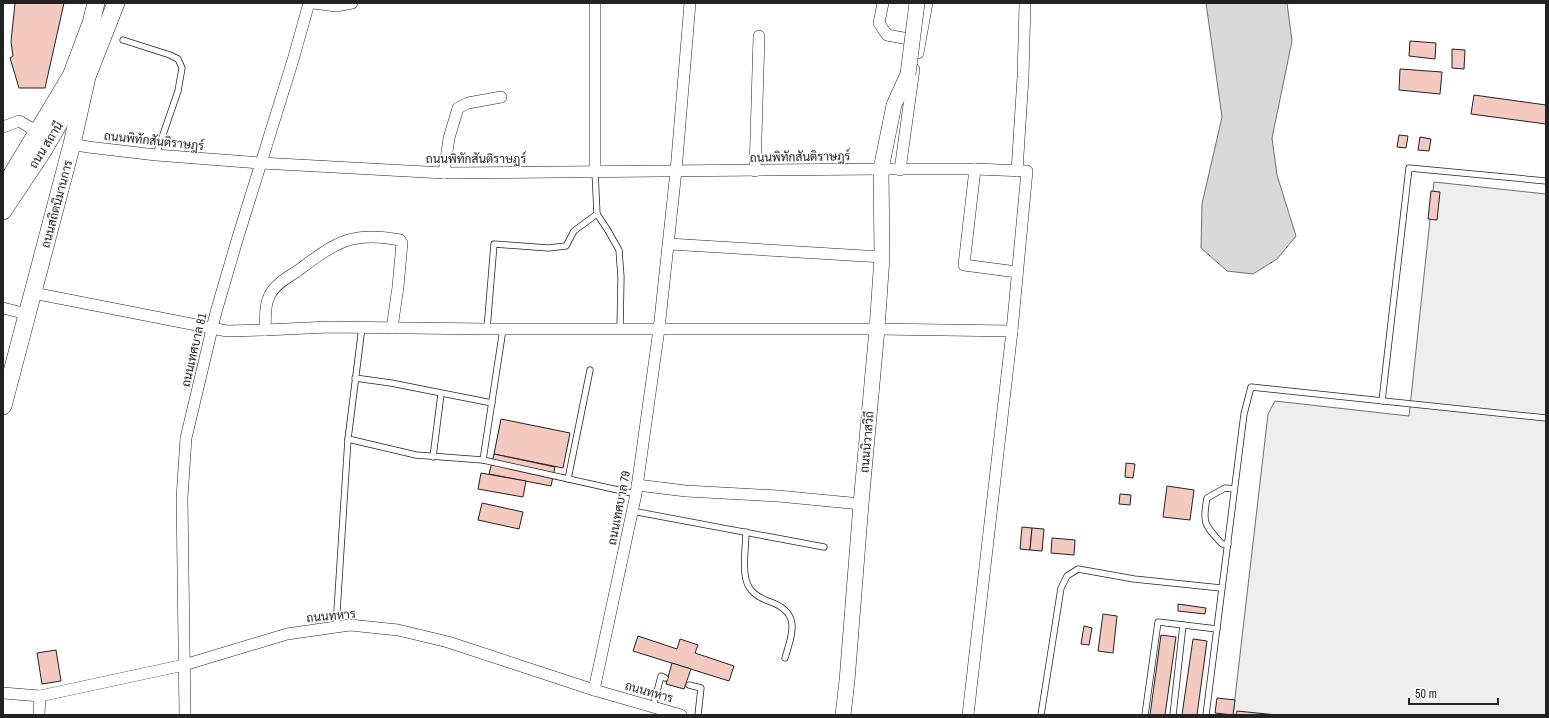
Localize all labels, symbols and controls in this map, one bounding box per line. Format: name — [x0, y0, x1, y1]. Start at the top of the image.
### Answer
street label: ถนน สถานี — [25, 118, 67, 171]
street label: ถนนพิทักสันติราษฎร์ — [103, 128, 205, 154]
street label: ถนนพิทักสันติราษฎร์ — [750, 148, 851, 166]
street label: ถนนพิทักสันติราษฎร์ — [426, 151, 526, 167]
street label: ถนนสถิตนิมานการ — [38, 158, 76, 250]
street label: ถนนเทศบาล 81 — [178, 311, 210, 388]
street label: ถนนนิวาสวิถี — [856, 410, 878, 474]
street label: ถนนเทศบาล 79 — [604, 470, 634, 546]
street label: ถนนทหาร — [306, 606, 356, 626]
street label: ถนนทหาร — [623, 678, 675, 707]
scale bar — [1409, 680, 1498, 706]
text: 50 m — [1415, 686, 1437, 702]

